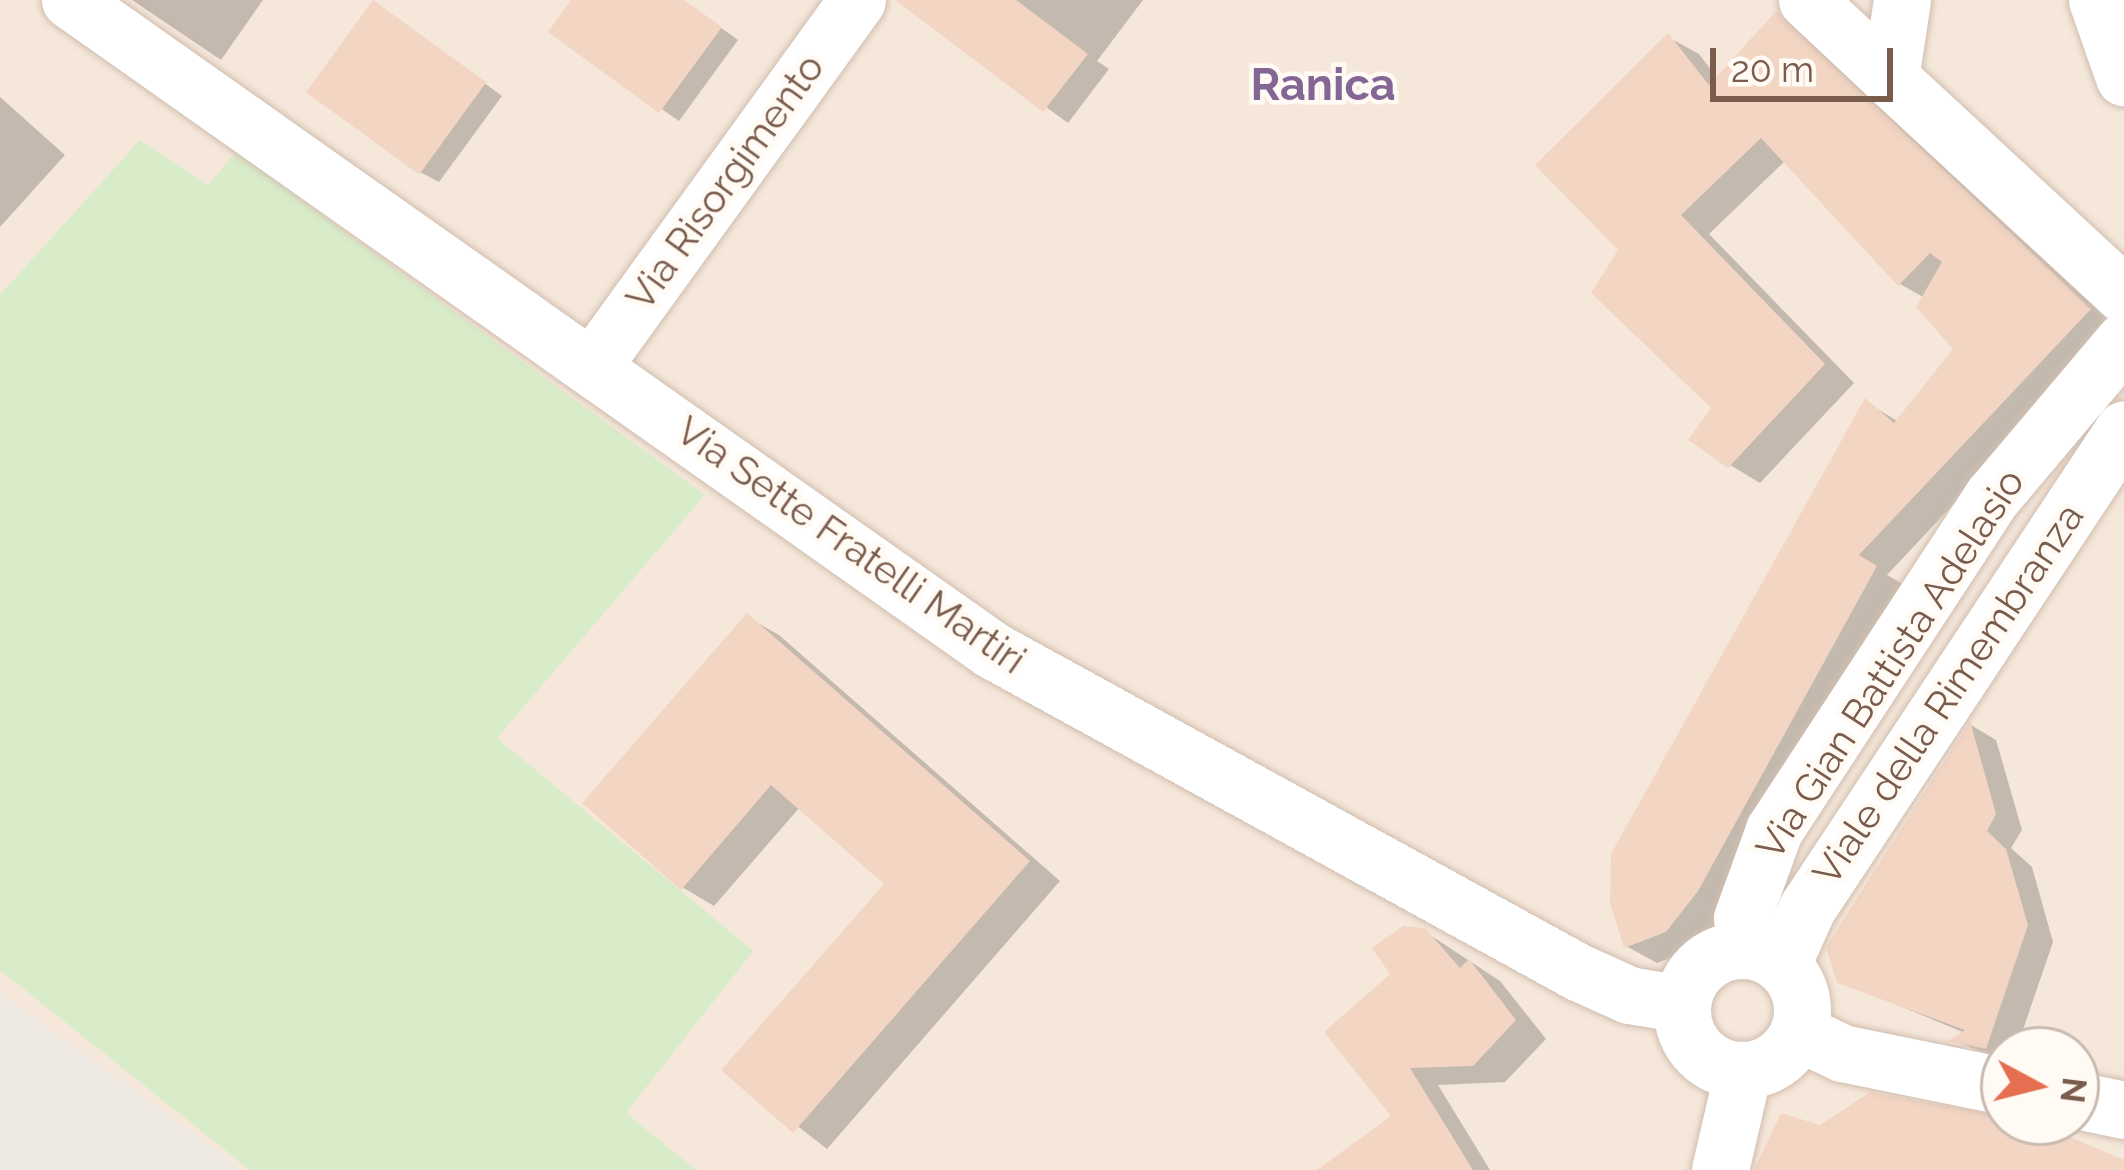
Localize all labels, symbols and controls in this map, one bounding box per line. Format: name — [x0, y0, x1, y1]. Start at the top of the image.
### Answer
scale bar — [1716, 24, 1899, 98]
street label: Via Risorgimento — [616, 45, 834, 319]
text: 20 m — [1731, 48, 1814, 90]
district label: Ranica — [1250, 58, 1396, 112]
street label: Via Sette Fratelli Martiri — [667, 407, 1035, 683]
street label: Via Gian Battista Adelasio — [1746, 460, 2034, 868]
street label: Viale della Rimembranza — [1803, 495, 2093, 893]
north arrow — [1980, 1026, 2100, 1146]
text: N — [2052, 1075, 2094, 1105]

